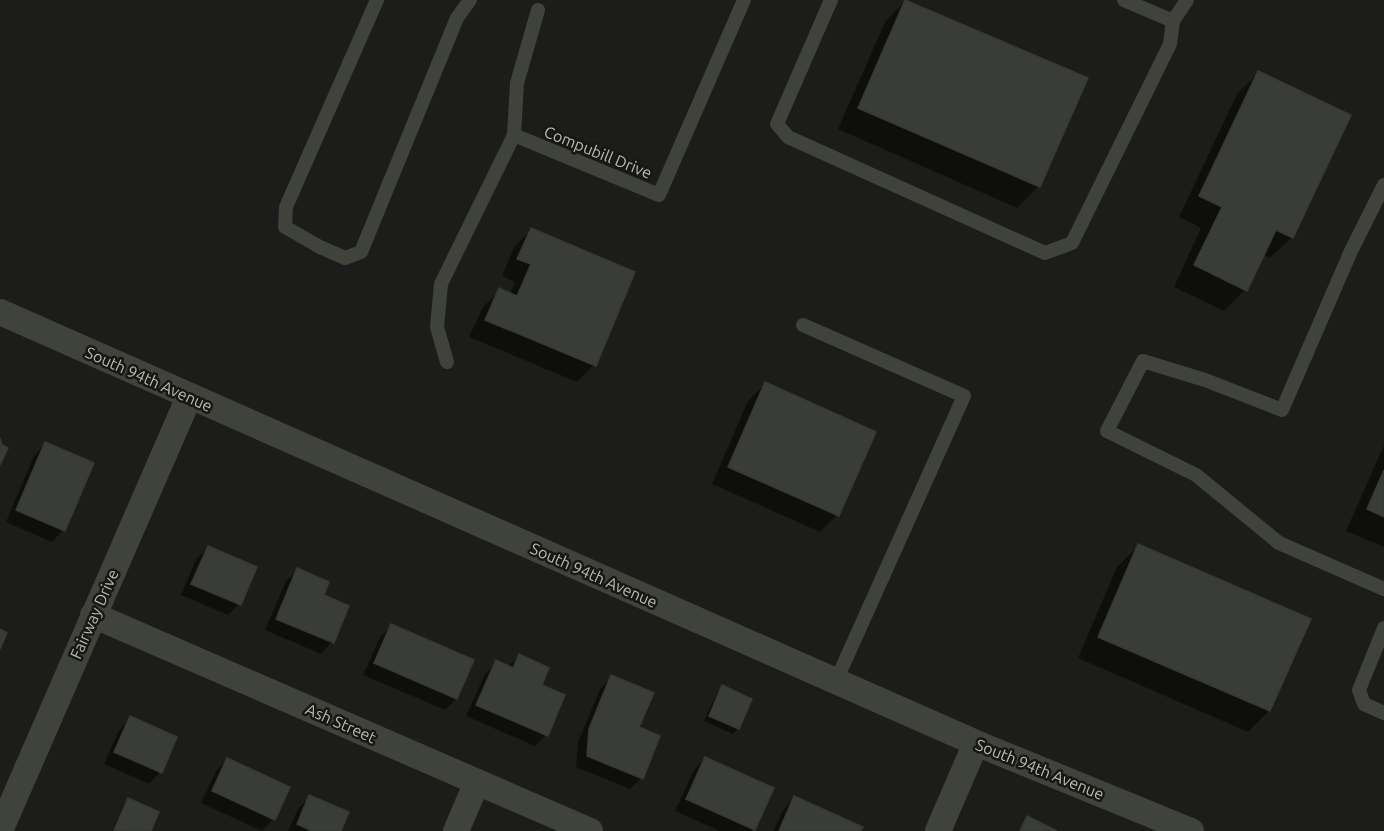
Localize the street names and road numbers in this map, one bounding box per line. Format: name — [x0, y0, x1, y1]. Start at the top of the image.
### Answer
street label: Compubill Drive — [542, 122, 654, 182]
street label: South 94th Avenue — [83, 343, 215, 415]
street label: South 94th Avenue — [528, 539, 660, 611]
street label: Fairway Drive — [66, 566, 122, 662]
street label: Ash Street — [303, 700, 380, 747]
street label: South 94th Avenue — [973, 735, 1107, 803]

